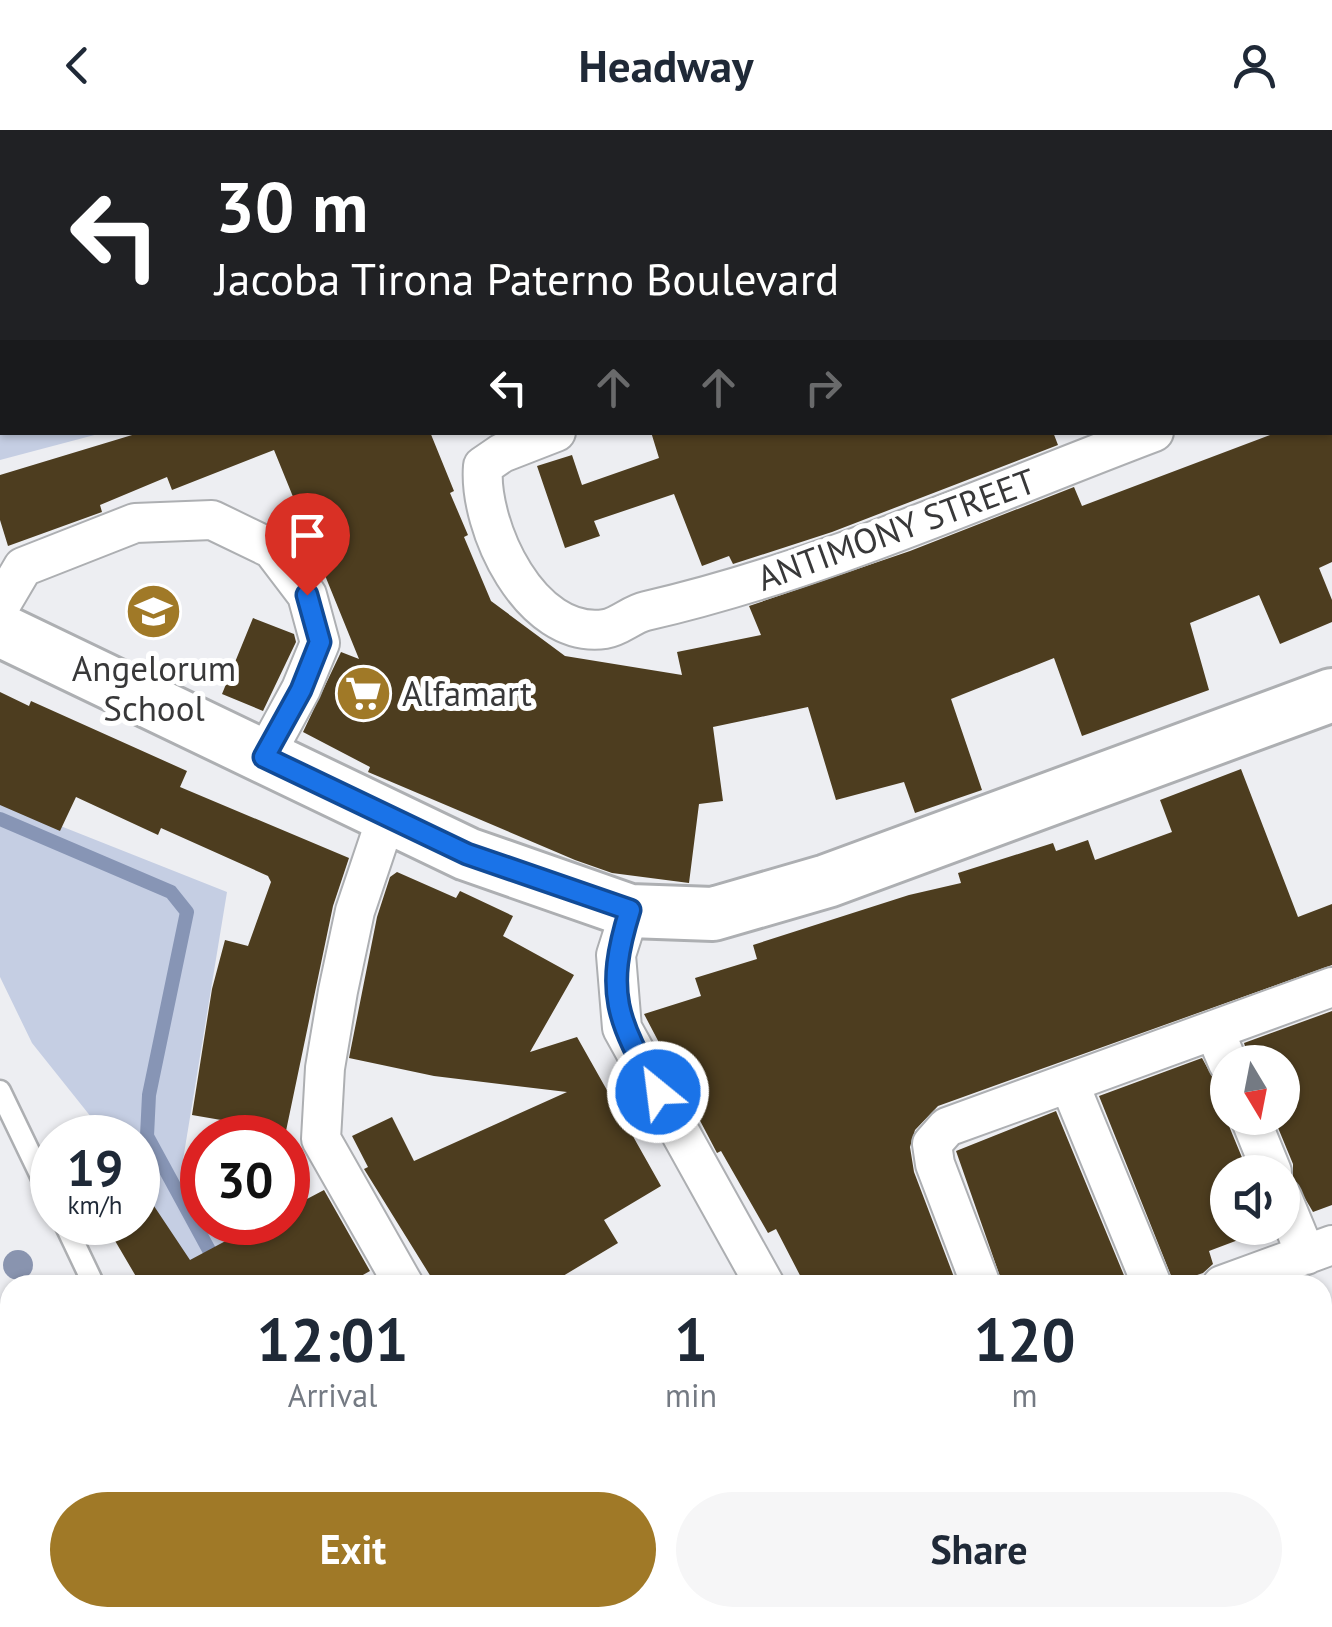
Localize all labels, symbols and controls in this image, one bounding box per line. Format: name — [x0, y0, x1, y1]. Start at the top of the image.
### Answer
text: Headway — [578, 36, 754, 94]
icon: back — [50, 38, 105, 93]
icon: person — [1227, 38, 1282, 93]
text: 30 m — [215, 161, 368, 251]
icon: left — [50, 170, 180, 300]
text: Jacoba Tirona Paterno Boulevard — [215, 249, 839, 307]
icon: left — [481, 360, 536, 415]
icon: ahead — [586, 360, 641, 415]
icon: ahead — [691, 360, 746, 415]
icon: right — [796, 360, 851, 415]
street label: ANTIMONY STREET — [751, 457, 1041, 601]
pin — [265, 493, 350, 596]
icon: arrive — [280, 508, 335, 563]
school or university icon: Angelorum School — [124, 582, 184, 642]
place label: Angelorum School — [72, 645, 236, 731]
supermarket icon: Alfamart — [333, 663, 393, 723]
place label: Alfamart — [402, 670, 532, 716]
position arrow — [606, 1040, 710, 1144]
north arrow — [1210, 1045, 1300, 1135]
map controls — [1210, 1045, 1300, 1245]
speed limit sign: 30 — [180, 1115, 310, 1245]
text: 19 — [67, 1135, 123, 1200]
button: sound — [1210, 1155, 1300, 1245]
text: km/h — [68, 1189, 122, 1221]
text: 12:01 — [256, 1300, 409, 1378]
text: 1 — [674, 1300, 708, 1378]
text: 120 — [974, 1300, 1076, 1378]
text: Arrival — [288, 1374, 377, 1416]
text: min — [665, 1374, 717, 1416]
text: m — [1012, 1374, 1038, 1416]
button: Exit — [50, 1492, 656, 1607]
button: Share — [676, 1492, 1282, 1607]

